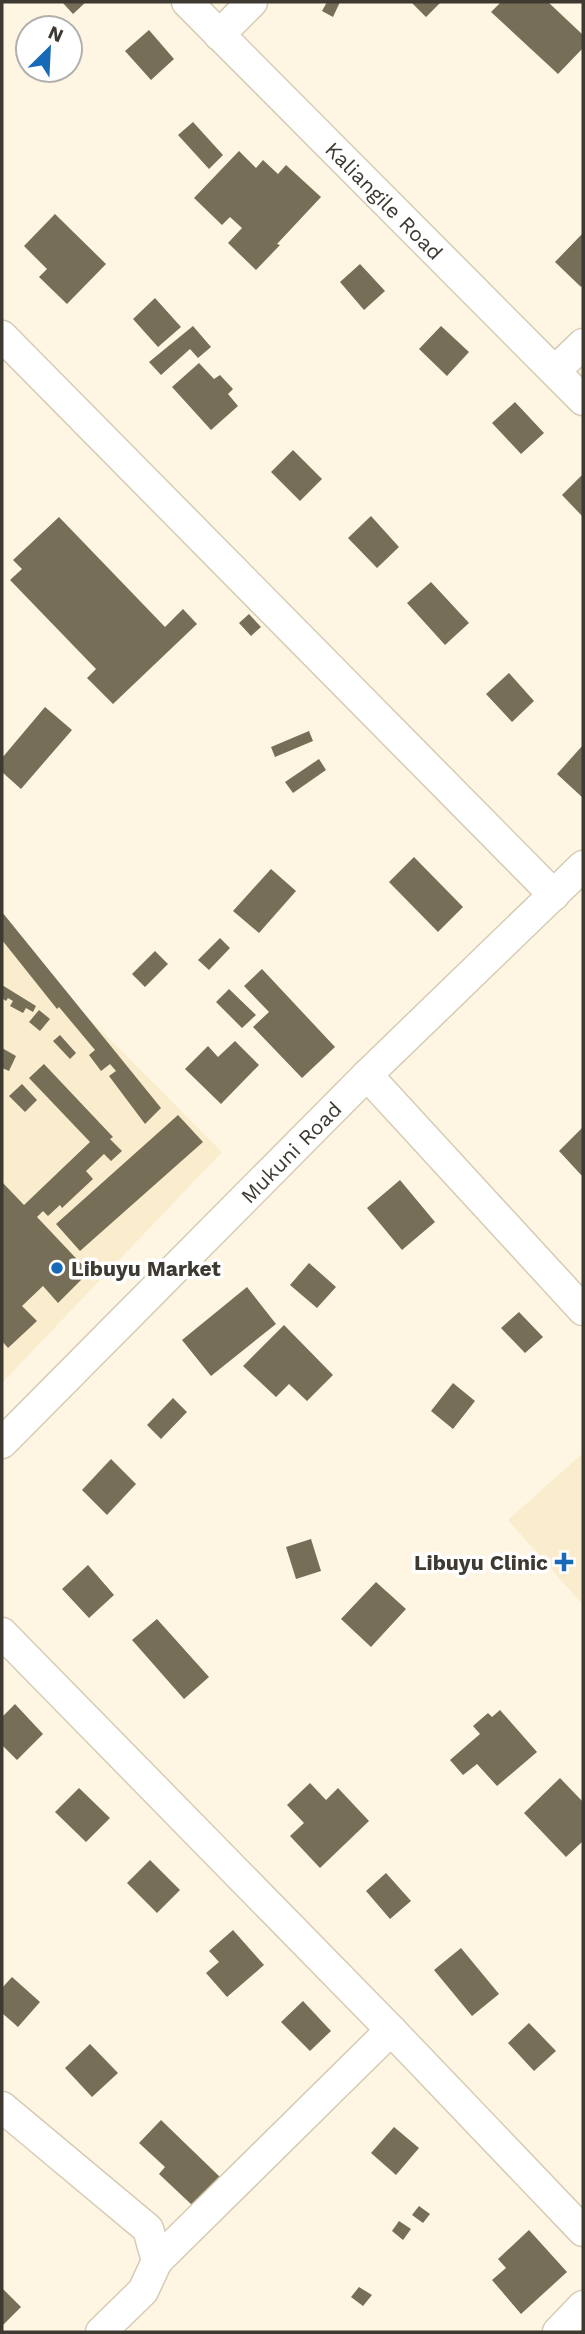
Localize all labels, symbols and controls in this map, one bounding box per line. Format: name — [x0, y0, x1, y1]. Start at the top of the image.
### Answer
north arrow — [14, 14, 84, 84]
text: N — [45, 21, 67, 47]
street label: Kaliangile Road — [321, 136, 448, 265]
street label: Mukuni Road — [235, 1096, 346, 1208]
place label: Libuyu Market — [71, 1256, 221, 1281]
marker: Libuyu Market — [49, 1260, 65, 1276]
place label: Libuyu Clinic — [414, 1550, 548, 1575]
marker: Libuyu Clinic — [554, 1552, 574, 1572]

